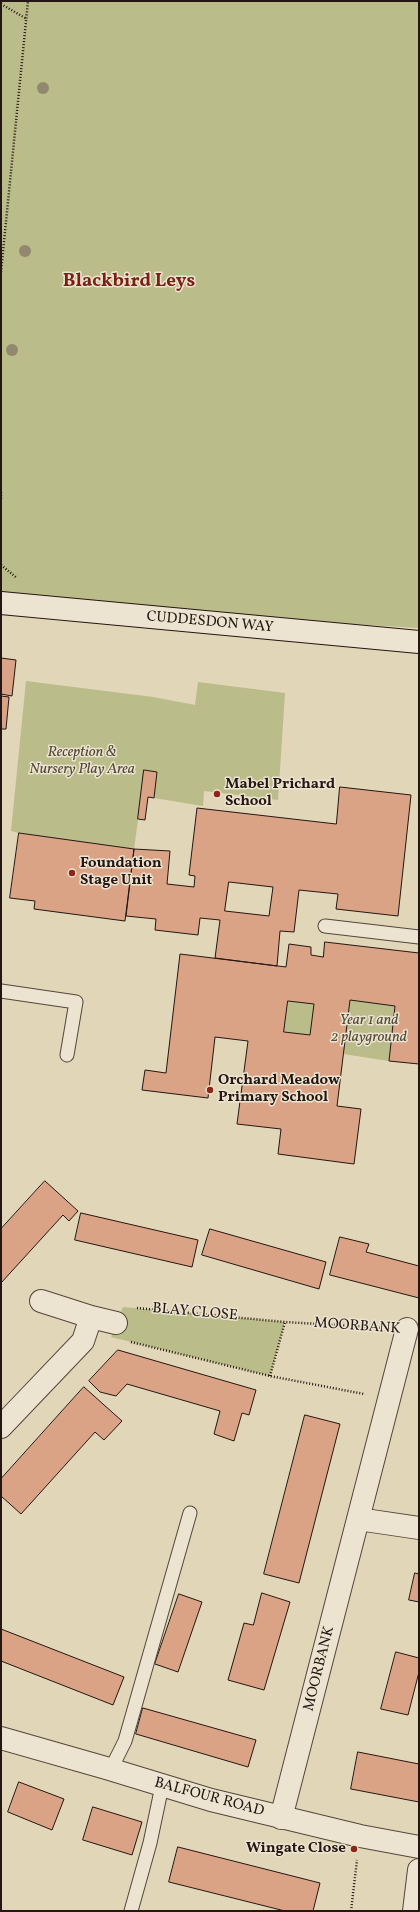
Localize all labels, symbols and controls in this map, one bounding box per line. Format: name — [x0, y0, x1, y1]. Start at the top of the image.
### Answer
district label: Blackbird Leys — [63, 272, 195, 294]
street label: CUDDESDON WAY — [146, 608, 274, 638]
park label: Reception & Nursery Play Area — [29, 744, 135, 779]
place label: Mabel Prichard School — [225, 776, 335, 811]
marker: Mabel Prichard School — [212, 789, 222, 799]
place label: Foundation Stage Unit — [80, 855, 162, 890]
marker: Foundation Stage Unit — [67, 868, 77, 878]
park label: Year 1 and 2 playground — [331, 1012, 407, 1047]
place label: Orchard Meadow Primary School — [218, 1072, 340, 1107]
marker: Orchard Meadow Primary School — [205, 1085, 215, 1095]
street label: BLAY CLOSE — [151, 1300, 239, 1326]
street label: MOORBANK — [313, 1315, 401, 1339]
street label: MOORBANK — [301, 1625, 339, 1713]
street label: BALFOUR ROAD — [152, 1775, 266, 1821]
place label: Wingate Close — [246, 1840, 346, 1858]
marker: Wingate Close — [349, 1844, 359, 1854]

